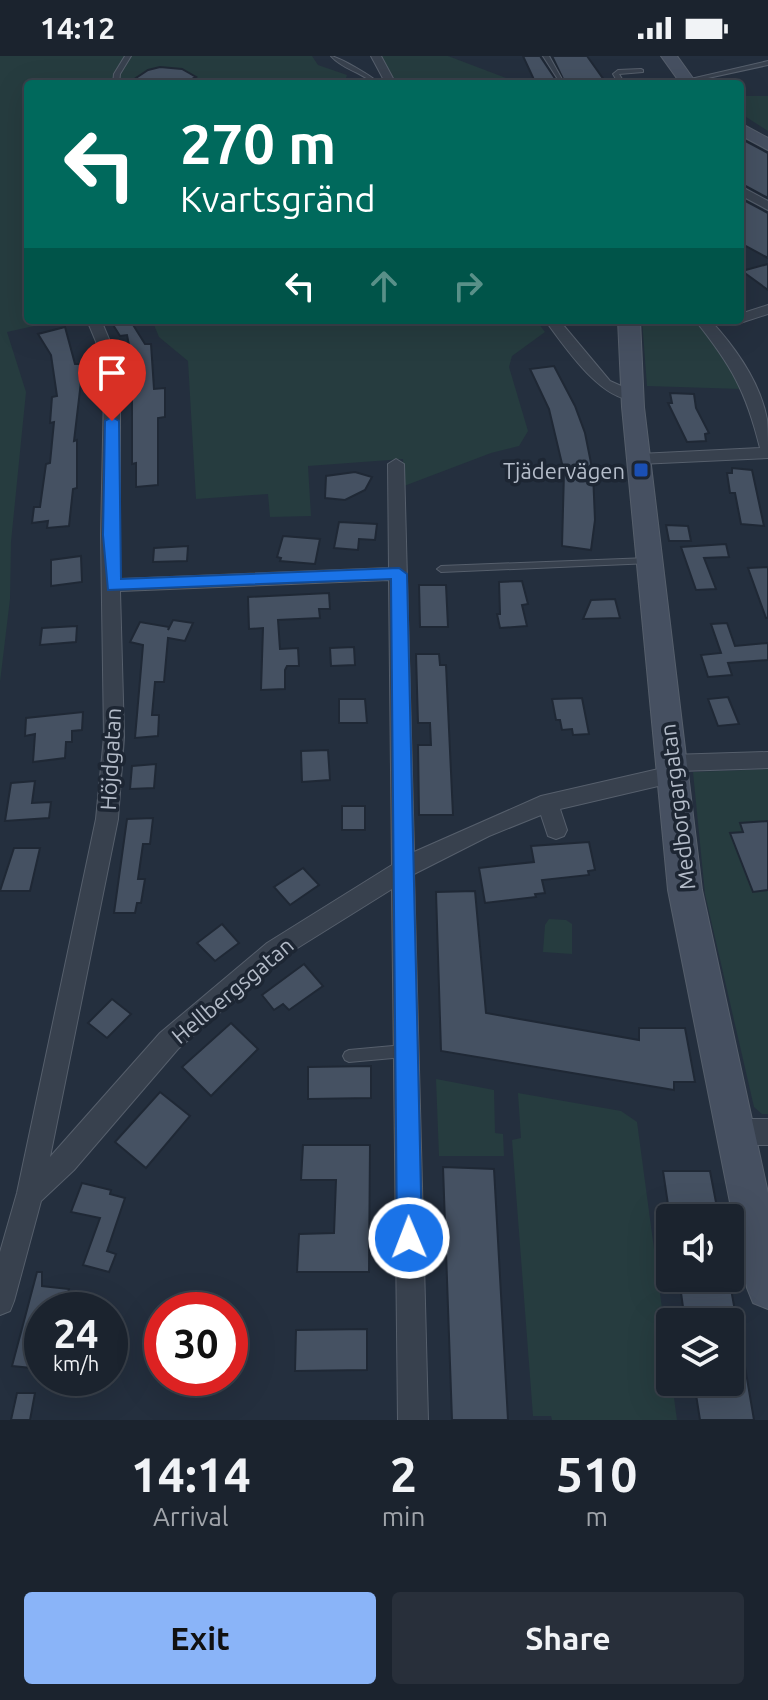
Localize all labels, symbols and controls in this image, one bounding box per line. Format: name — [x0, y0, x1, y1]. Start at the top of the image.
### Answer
text: 14:12 — [40, 11, 115, 45]
icon: left — [48, 112, 152, 216]
text: 270 m — [180, 112, 336, 175]
text: Kvartsgränd — [180, 178, 376, 219]
icon: left — [278, 264, 322, 308]
icon: ahead — [362, 264, 406, 308]
icon: right — [446, 264, 490, 308]
pin — [78, 339, 146, 421]
icon: arrive — [90, 351, 134, 395]
place label: Tjädervägen — [503, 458, 625, 483]
marker: Tjädervägen — [632, 461, 650, 479]
street label: Höjdgatan — [95, 707, 125, 811]
street label: Medborgargatan — [654, 723, 700, 891]
street label: Hellbergsgatan — [166, 932, 298, 1048]
position arrow — [367, 1196, 451, 1280]
map controls — [656, 1204, 744, 1396]
button: sound — [656, 1204, 744, 1292]
speed limit sign: 30 — [144, 1292, 248, 1396]
button: layers — [656, 1308, 744, 1396]
text: 24 — [53, 1311, 99, 1356]
text: km/h — [53, 1352, 99, 1375]
text: 14:14 — [131, 1447, 251, 1501]
text: 2 — [390, 1447, 417, 1501]
text: 510 — [556, 1447, 637, 1501]
text: Arrival — [153, 1502, 229, 1531]
text: min — [382, 1502, 425, 1531]
text: m — [585, 1502, 608, 1531]
button: Exit — [24, 1592, 376, 1684]
button: Share — [392, 1592, 744, 1684]

